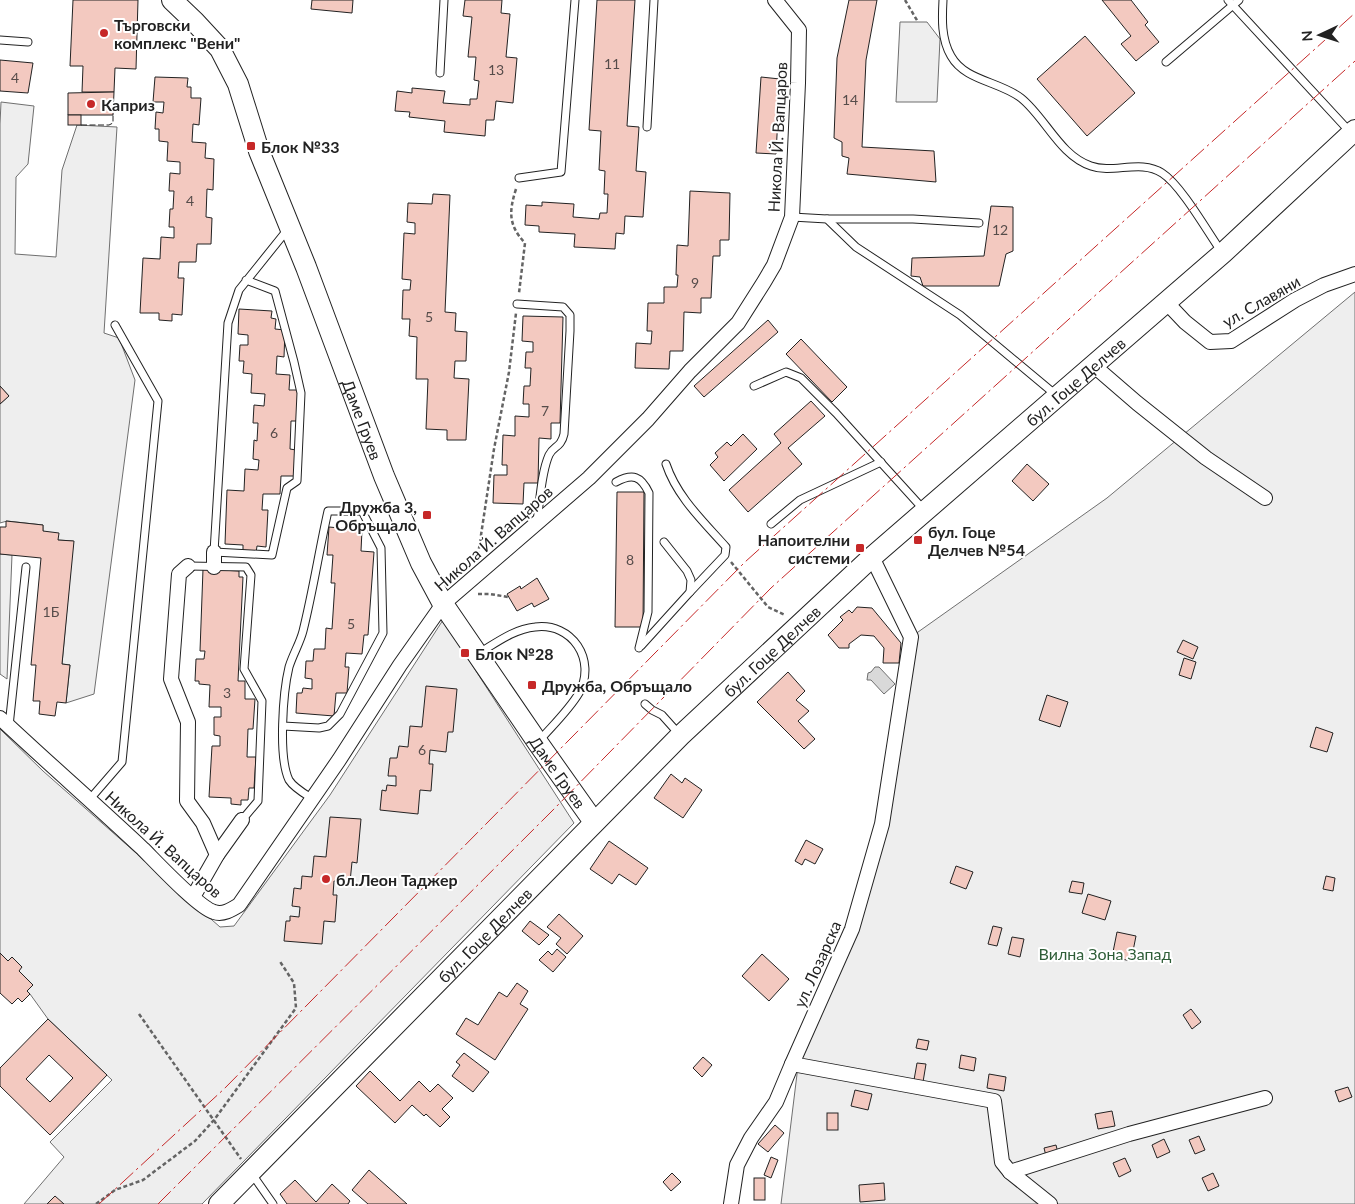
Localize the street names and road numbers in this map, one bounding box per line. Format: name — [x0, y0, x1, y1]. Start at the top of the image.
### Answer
street label: Никола Й. Вапцаров — [764, 61, 790, 213]
street label: ул. Славяни — [1219, 271, 1303, 331]
street label: бул. Гоце Делчев — [1021, 333, 1129, 429]
street label: Даме Груев — [339, 377, 387, 462]
street label: Никола Й. Вапцаров — [430, 481, 556, 594]
street label: бул. Гоце Делчев — [719, 601, 824, 700]
street label: Даме Груев — [526, 732, 590, 812]
street label: Никола Й. Вапцаров — [102, 787, 226, 901]
street label: бул. Гоце Делчев — [433, 883, 535, 986]
street label: ул. Лозарска — [789, 918, 845, 1010]

